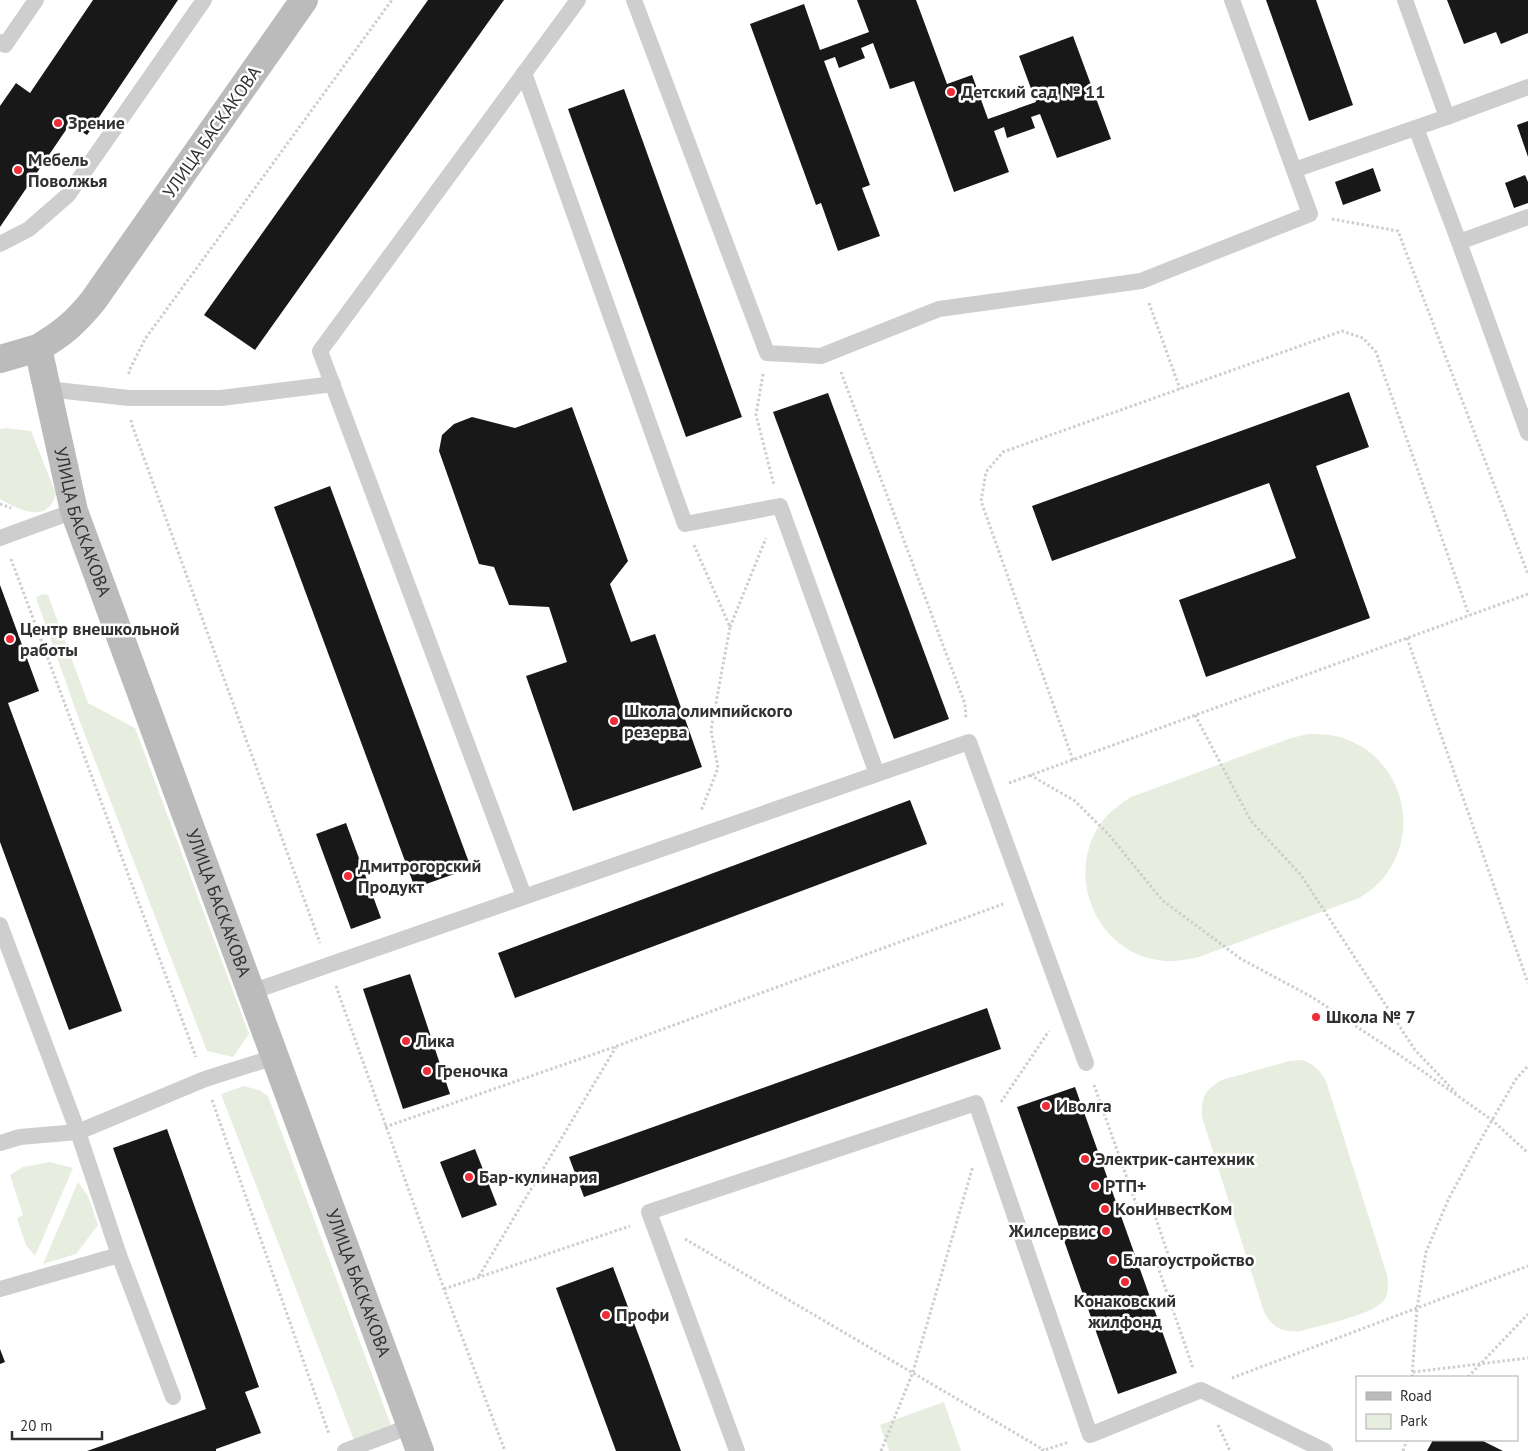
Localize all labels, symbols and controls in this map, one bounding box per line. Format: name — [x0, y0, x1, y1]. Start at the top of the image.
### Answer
street label: УЛИЦА БАСКАКОВА — [158, 61, 266, 202]
place label: Детский сад № 11 — [961, 80, 1105, 103]
marker: Детский сад № 11 — [945, 86, 957, 98]
place label: Зрение — [68, 111, 125, 134]
marker: Зрение — [52, 117, 64, 129]
place label: Мебель Поволжья — [28, 148, 107, 192]
marker: Мебель Поволжья — [12, 164, 24, 176]
street label: УЛИЦА БАСКАКОВА — [49, 445, 117, 600]
place label: Центр внешкольной работы — [20, 617, 180, 661]
marker: Центр внешкольной работы — [4, 633, 16, 645]
place label: Школа олимпийского резерва — [624, 699, 793, 743]
marker: Школа олимпийского резерва — [608, 715, 620, 727]
street label: УЛИЦА БАСКАКОВА — [181, 826, 257, 980]
place label: Дмитрогорский Продукт — [358, 854, 481, 898]
marker: Дмитрогорский Продукт — [342, 870, 354, 882]
place label: Школа № 7 — [1326, 1005, 1416, 1028]
marker: Школа № 7 — [1310, 1011, 1322, 1023]
place label: Лика — [415, 1029, 455, 1052]
marker: Лика — [400, 1035, 412, 1047]
place label: Греночка — [437, 1059, 508, 1082]
marker: Греночка — [421, 1065, 433, 1077]
place label: Иволга — [1056, 1094, 1112, 1117]
marker: Иволга — [1040, 1100, 1052, 1112]
place label: Электрик-сантехник — [1095, 1147, 1255, 1170]
marker: Электрик-сантехник — [1079, 1153, 1091, 1165]
place label: Бар-кулинария — [479, 1165, 597, 1188]
marker: Бар-кулинария — [463, 1171, 475, 1183]
place label: РТП+ — [1105, 1174, 1146, 1197]
marker: РТП+ — [1089, 1180, 1101, 1192]
place label: КонИнвестКом — [1115, 1197, 1232, 1220]
marker: КонИнвестКом — [1099, 1203, 1111, 1215]
street label: УЛИЦА БАСКАКОВА — [321, 1206, 396, 1360]
place label: Жилсервис — [1008, 1219, 1096, 1242]
marker: Жилсервис — [1100, 1225, 1112, 1237]
place label: Благоустройство — [1123, 1248, 1255, 1271]
marker: Благоустройство — [1107, 1254, 1119, 1266]
marker: Конаковский жилфонд — [1119, 1276, 1131, 1288]
place label: Конаковский жилфонд — [1074, 1289, 1176, 1333]
place label: Профи — [616, 1303, 669, 1326]
marker: Профи — [600, 1309, 612, 1321]
legend — [1356, 1376, 1518, 1441]
text: Road — [1400, 1386, 1432, 1405]
scale bar — [12, 1408, 102, 1440]
text: Park — [1400, 1411, 1428, 1430]
text: 20 m — [20, 1416, 53, 1435]

